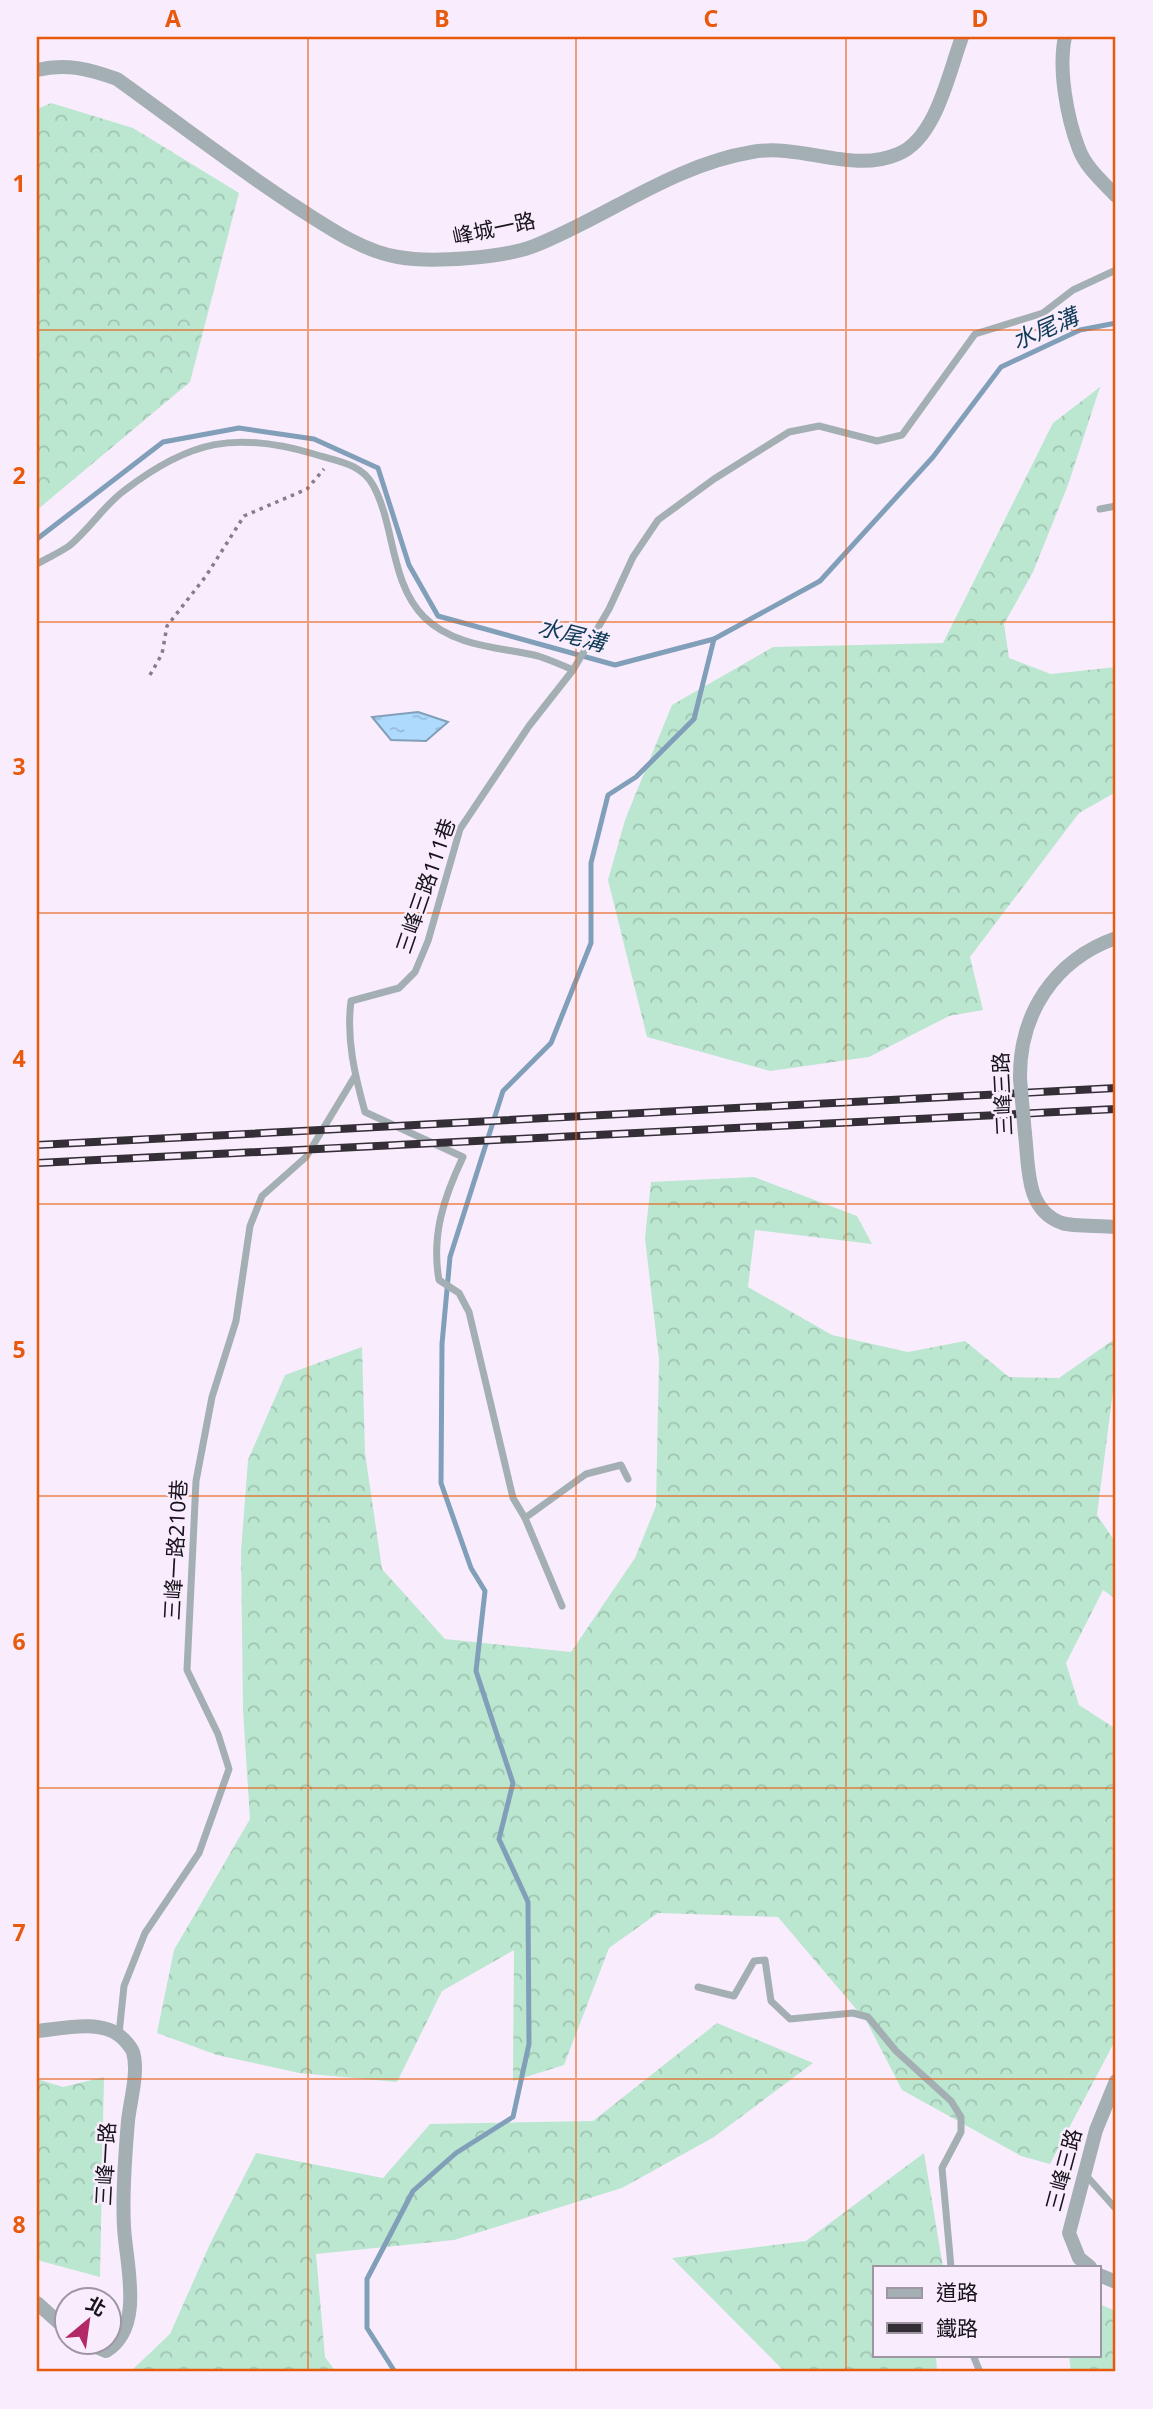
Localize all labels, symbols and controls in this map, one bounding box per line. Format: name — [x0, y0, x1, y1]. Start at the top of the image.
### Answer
text: A — [165, 2, 181, 34]
text: B — [434, 2, 450, 34]
text: C — [704, 2, 719, 34]
text: D — [972, 2, 988, 34]
text: 1 — [12, 167, 26, 199]
street label: 峰城一路 — [450, 206, 538, 250]
water label: 水尾溝 — [1007, 299, 1085, 356]
text: 2 — [12, 459, 26, 491]
water label: 水尾溝 — [535, 610, 613, 659]
text: 3 — [12, 750, 26, 782]
street label: 三峰三路111巷 — [389, 814, 461, 957]
text: 4 — [12, 1042, 26, 1074]
street label: 三峰三路 — [986, 1051, 1018, 1137]
text: 5 — [12, 1333, 26, 1365]
street label: 三峰一路210巷 — [157, 1479, 193, 1621]
text: 6 — [12, 1625, 26, 1657]
text: 7 — [12, 1916, 26, 1948]
street label: 三峰一路 — [89, 2121, 121, 2207]
street label: 三峰三路 — [1039, 2126, 1087, 2214]
text: 8 — [12, 2208, 26, 2240]
legend — [873, 2266, 1100, 2356]
text: 道路 — [936, 2278, 978, 2306]
north arrow — [52, 2286, 122, 2356]
text: 北 — [82, 2290, 111, 2322]
text: 鐵路 — [936, 2314, 978, 2342]

